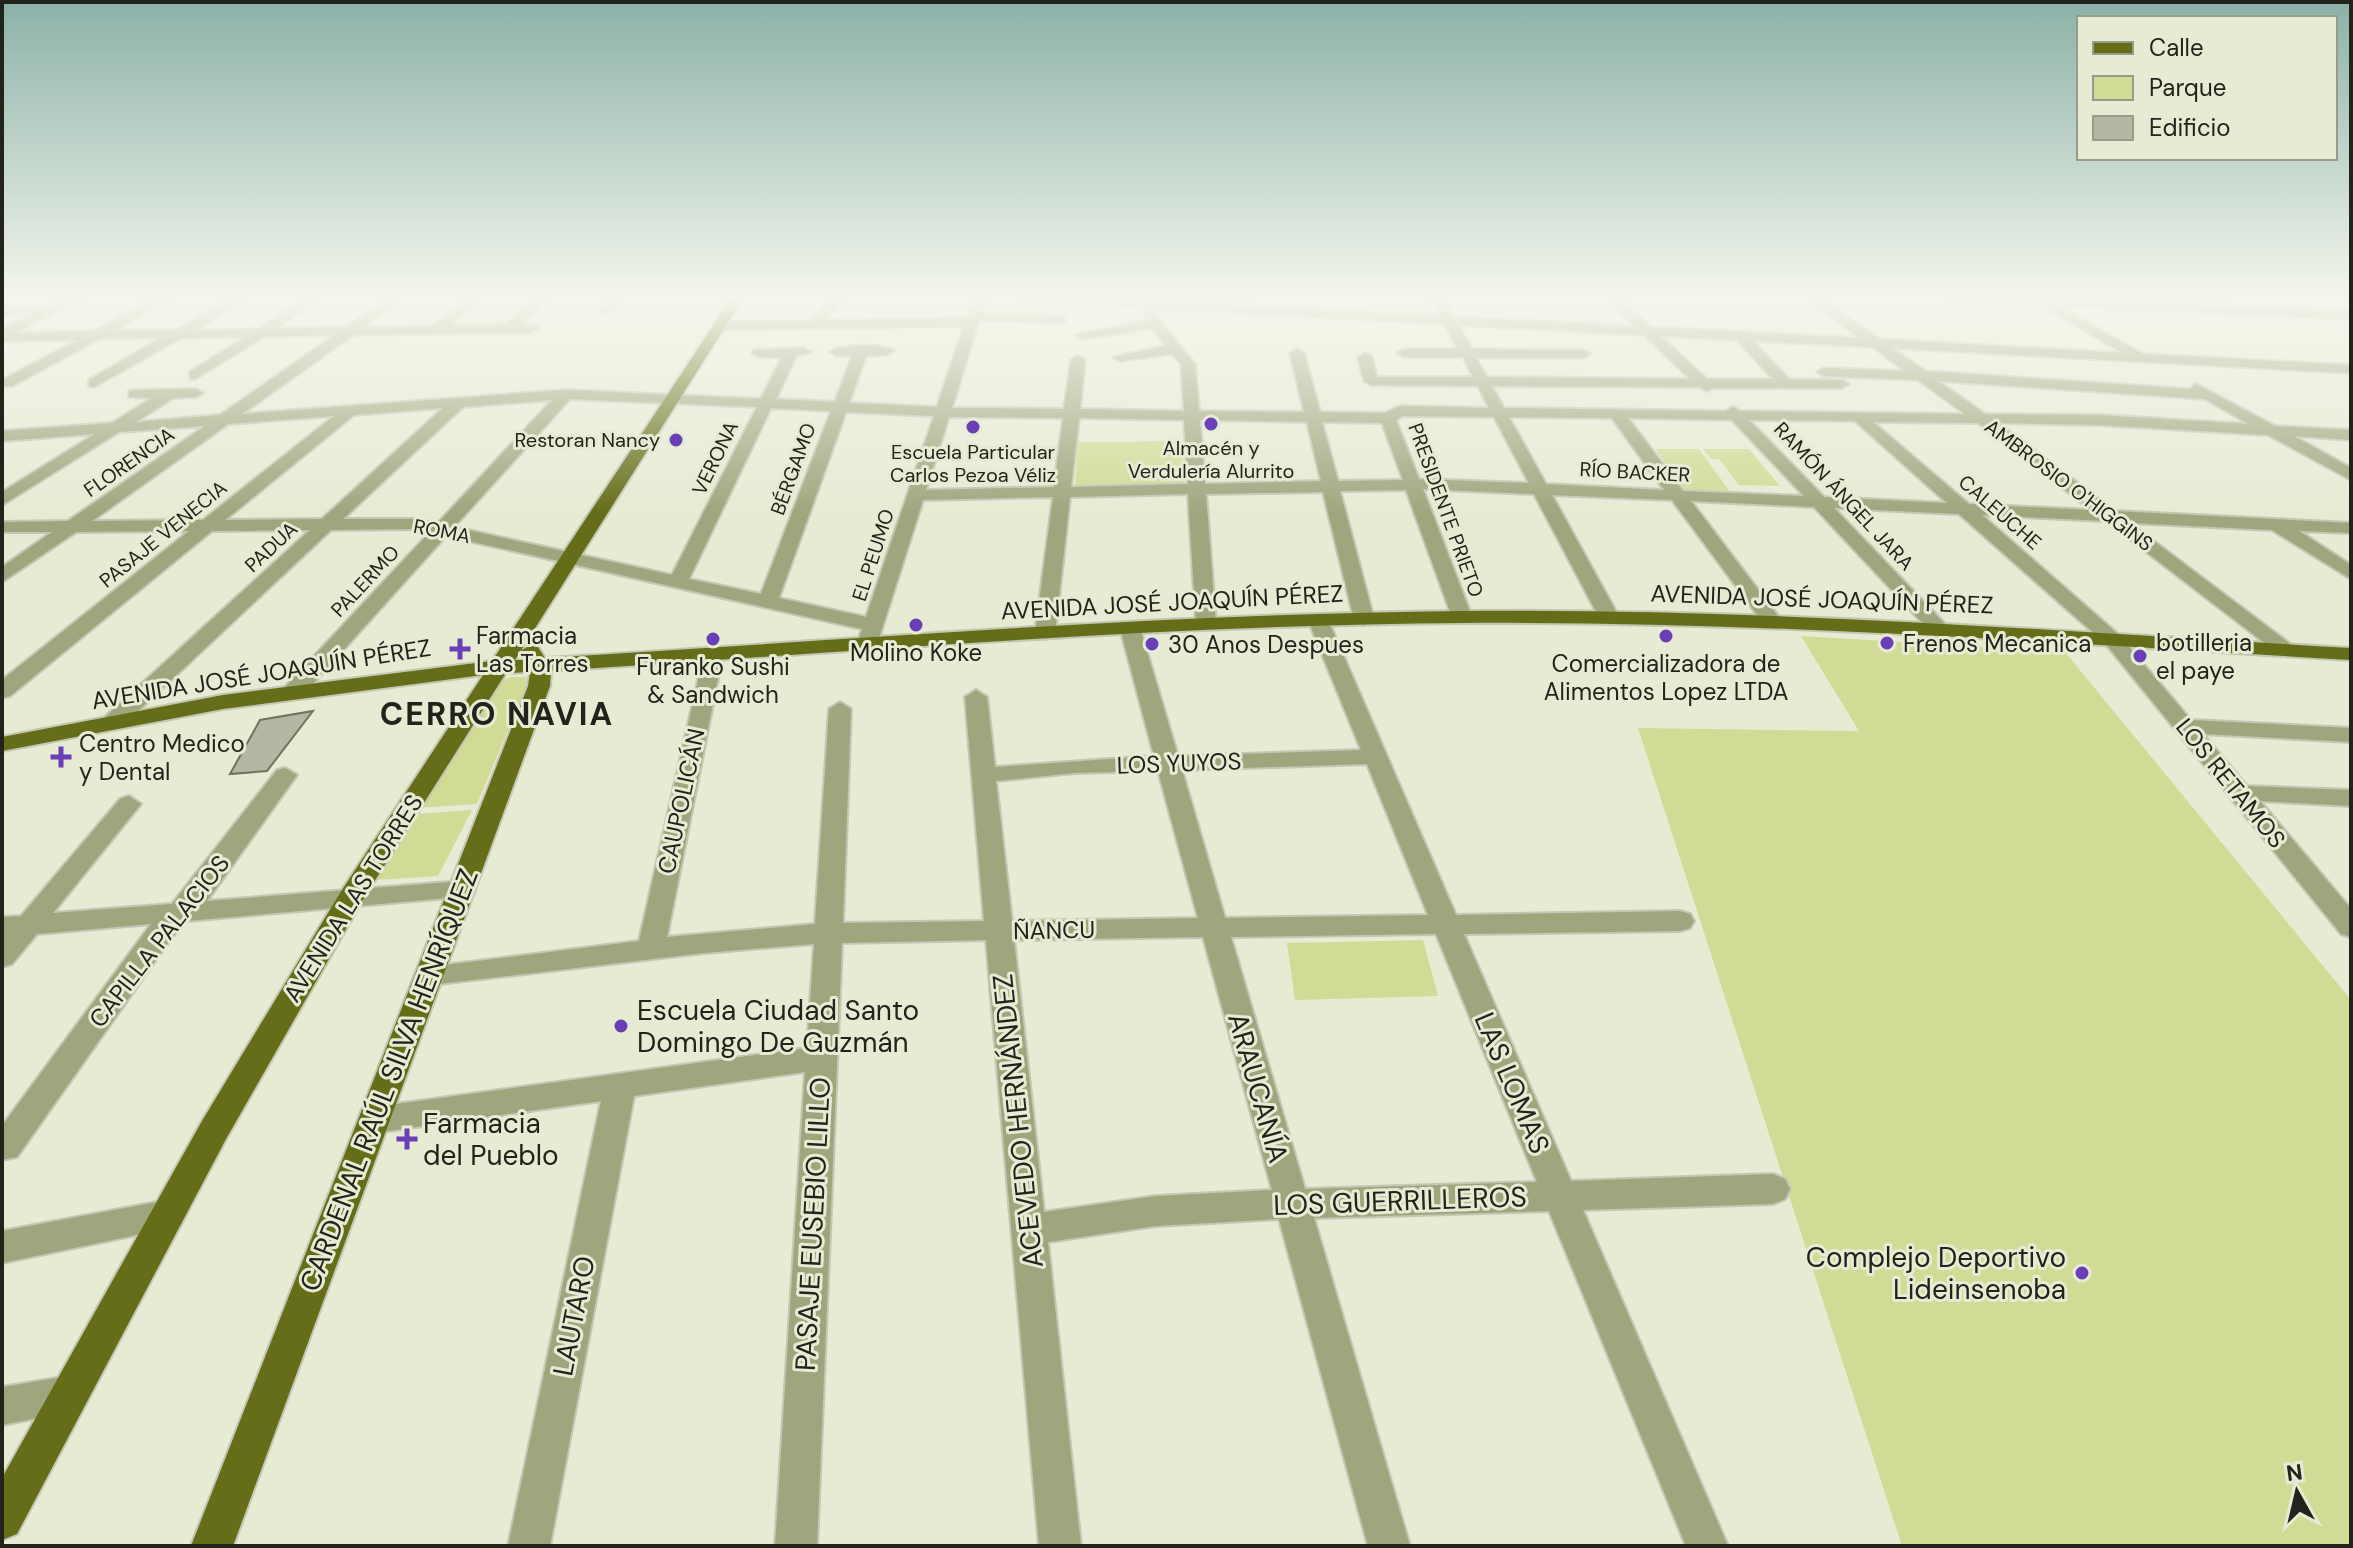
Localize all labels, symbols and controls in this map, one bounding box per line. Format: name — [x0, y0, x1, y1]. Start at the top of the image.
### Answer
legend — [2077, 16, 2337, 160]
text: Calle — [2149, 32, 2204, 63]
text: Parque — [2149, 72, 2226, 103]
text: Edificio — [2149, 112, 2231, 143]
street label: AMBROSIO O'HIGGINS — [1980, 413, 2158, 557]
marker: Almacén y Verdulería Alurrito — [1202, 415, 1220, 433]
street label: RAMÓN ÁNGEL JARA — [1768, 416, 1920, 576]
street label: VERONA — [686, 417, 744, 499]
marker: Escuela Particular Carlos Pezoa Véliz — [964, 418, 982, 436]
street label: BÉRGAMO — [764, 419, 822, 519]
street label: PRESIDENTE PRIETO — [1402, 419, 1490, 601]
street label: FLORENCIA — [79, 421, 179, 503]
place label: Restoran Nancy — [515, 427, 660, 453]
marker: Restoran Nancy — [667, 431, 685, 449]
place label: Almacén y Verdulería Alurrito — [1128, 435, 1294, 484]
place label: Escuela Particular Carlos Pezoa Véliz — [890, 439, 1056, 488]
street label: RÍO BACKER — [1579, 456, 1691, 488]
street label: CALEUCHE — [1953, 469, 2047, 555]
street label: PASAJE VENECIA — [94, 475, 232, 593]
street label: EL PEUMO — [846, 506, 900, 604]
street label: ROMA — [411, 513, 473, 549]
street label: PADUA — [239, 516, 303, 578]
street label: PALERMO — [325, 540, 405, 622]
street label: AVENIDA JOSÉ JOAQUÍN PÉREZ — [1000, 578, 1344, 626]
street label: AVENIDA JOSÉ JOAQUÍN PÉREZ — [1650, 578, 1994, 620]
marker: Molino Koke — [907, 616, 925, 634]
place label: Farmacia Las Torres — [476, 620, 589, 679]
marker: Comercializadora de Alimentos Lopez LTDA — [1657, 627, 1675, 645]
place label: botilleria el paye — [2156, 627, 2252, 686]
place label: Frenos Mecanica — [1903, 628, 2091, 659]
place label: 30 Anos Despues — [1168, 629, 1364, 660]
marker: Furanko Sushi & Sandwich — [704, 630, 722, 648]
street label: AVENIDA JOSÉ JOAQUÍN PÉREZ — [89, 632, 433, 716]
marker: Frenos Mecanica — [1878, 634, 1896, 652]
marker: 30 Anos Despues — [1143, 635, 1161, 653]
place label: Molino Koke — [850, 637, 982, 668]
marker: Farmacia Las Torres — [451, 640, 469, 658]
marker: botilleria el paye — [2131, 647, 2149, 665]
place label: Comercializadora de Alimentos Lopez LTDA — [1544, 648, 1788, 707]
place label: Furanko Sushi & Sandwich — [636, 651, 790, 710]
district label: CERRO NAVIA — [380, 693, 614, 735]
street label: LOS RETAMOS — [2169, 712, 2293, 854]
street label: CAUPOLICÁN — [650, 725, 712, 877]
place label: Centro Medico y Dental — [79, 728, 245, 787]
street label: LOS YUYOS — [1116, 745, 1242, 781]
marker: Centro Medico y Dental — [50, 746, 72, 768]
street label: AVENIDA LAS TORRES — [276, 788, 430, 1008]
street label: CAPILLA PALACIOS — [82, 848, 236, 1034]
street label: CARDENAL RAÚL SILVA HENRÍQUEZ — [291, 863, 487, 1297]
street label: ÑANCU — [1013, 914, 1095, 946]
street label: ACEVEDO HERNÁNDEZ — [984, 972, 1052, 1270]
place label: Escuela Ciudad Santo Domingo De Guzmán — [637, 992, 919, 1061]
street label: LAS LOMAS — [1466, 1007, 1558, 1159]
street label: ARAUCANÍA — [1219, 1009, 1297, 1167]
marker: Escuela Ciudad Santo Domingo De Guzmán — [612, 1017, 630, 1035]
street label: PASAJE EUSEBIO LILLO — [787, 1076, 839, 1372]
place label: Farmacia del Pueblo — [423, 1105, 559, 1174]
marker: Farmacia del Pueblo — [398, 1130, 416, 1148]
street label: LOS GUERRILLEROS — [1273, 1178, 1527, 1224]
place label: Complejo Deportivo Lideinsenoba — [1806, 1239, 2066, 1308]
street label: LAUTARO — [544, 1253, 604, 1379]
marker: Complejo Deportivo Lideinsenoba — [2073, 1264, 2091, 1282]
north arrow — [2257, 1452, 2337, 1532]
text: N — [2284, 1457, 2304, 1488]

